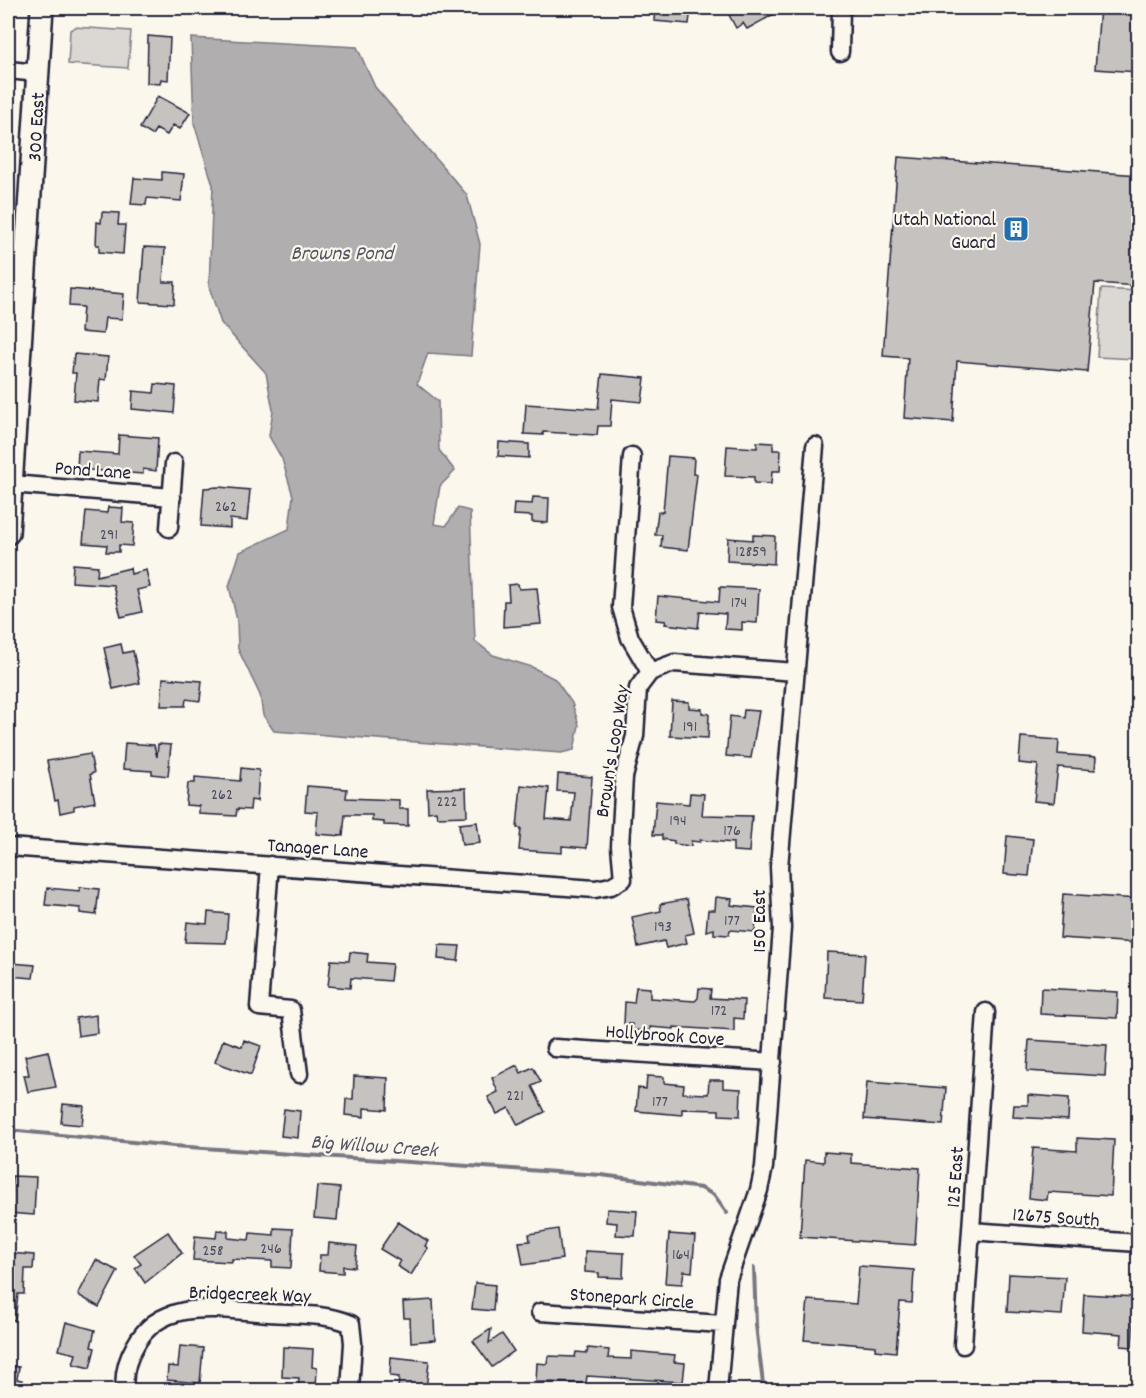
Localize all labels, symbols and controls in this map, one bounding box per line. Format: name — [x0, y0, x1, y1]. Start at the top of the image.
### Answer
street label: 300 East — [22, 92, 54, 163]
place label: Utah National Guard — [893, 207, 996, 258]
building icon: Utah National Guard — [1001, 214, 1031, 244]
water label: Browns Pond — [291, 240, 396, 270]
street label: Pond Lane — [54, 455, 132, 489]
house number: 262 — [215, 496, 237, 519]
house number: 291 — [100, 524, 118, 547]
house number: 12859 — [735, 541, 767, 564]
house number: 174 — [731, 592, 747, 615]
street label: Brown's Loop Way — [590, 682, 638, 820]
house number: 191 — [683, 716, 697, 739]
house number: 262 — [211, 784, 233, 807]
house number: 222 — [437, 791, 457, 814]
house number: 194 — [669, 810, 687, 833]
house number: 176 — [723, 820, 741, 843]
street label: Tanager Lane — [266, 832, 369, 868]
street label: 150 East — [747, 889, 775, 953]
house number: 177 — [724, 910, 740, 933]
house number: 193 — [654, 916, 672, 939]
house number: 172 — [711, 1000, 727, 1023]
street label: Hollybrook Cove — [604, 1019, 725, 1055]
house number: 221 — [506, 1085, 524, 1108]
house number: 177 — [652, 1091, 668, 1114]
water label: Big Willow Creek — [310, 1129, 440, 1168]
street label: 125 East — [941, 1146, 973, 1209]
street label: 12675 South — [1011, 1202, 1100, 1236]
house number: 246 — [260, 1238, 282, 1261]
house number: 258 — [203, 1240, 223, 1263]
house number: 164 — [672, 1244, 690, 1267]
street label: Bridgecreek Way — [188, 1280, 312, 1312]
street label: Stonepark Circle — [569, 1282, 695, 1318]

